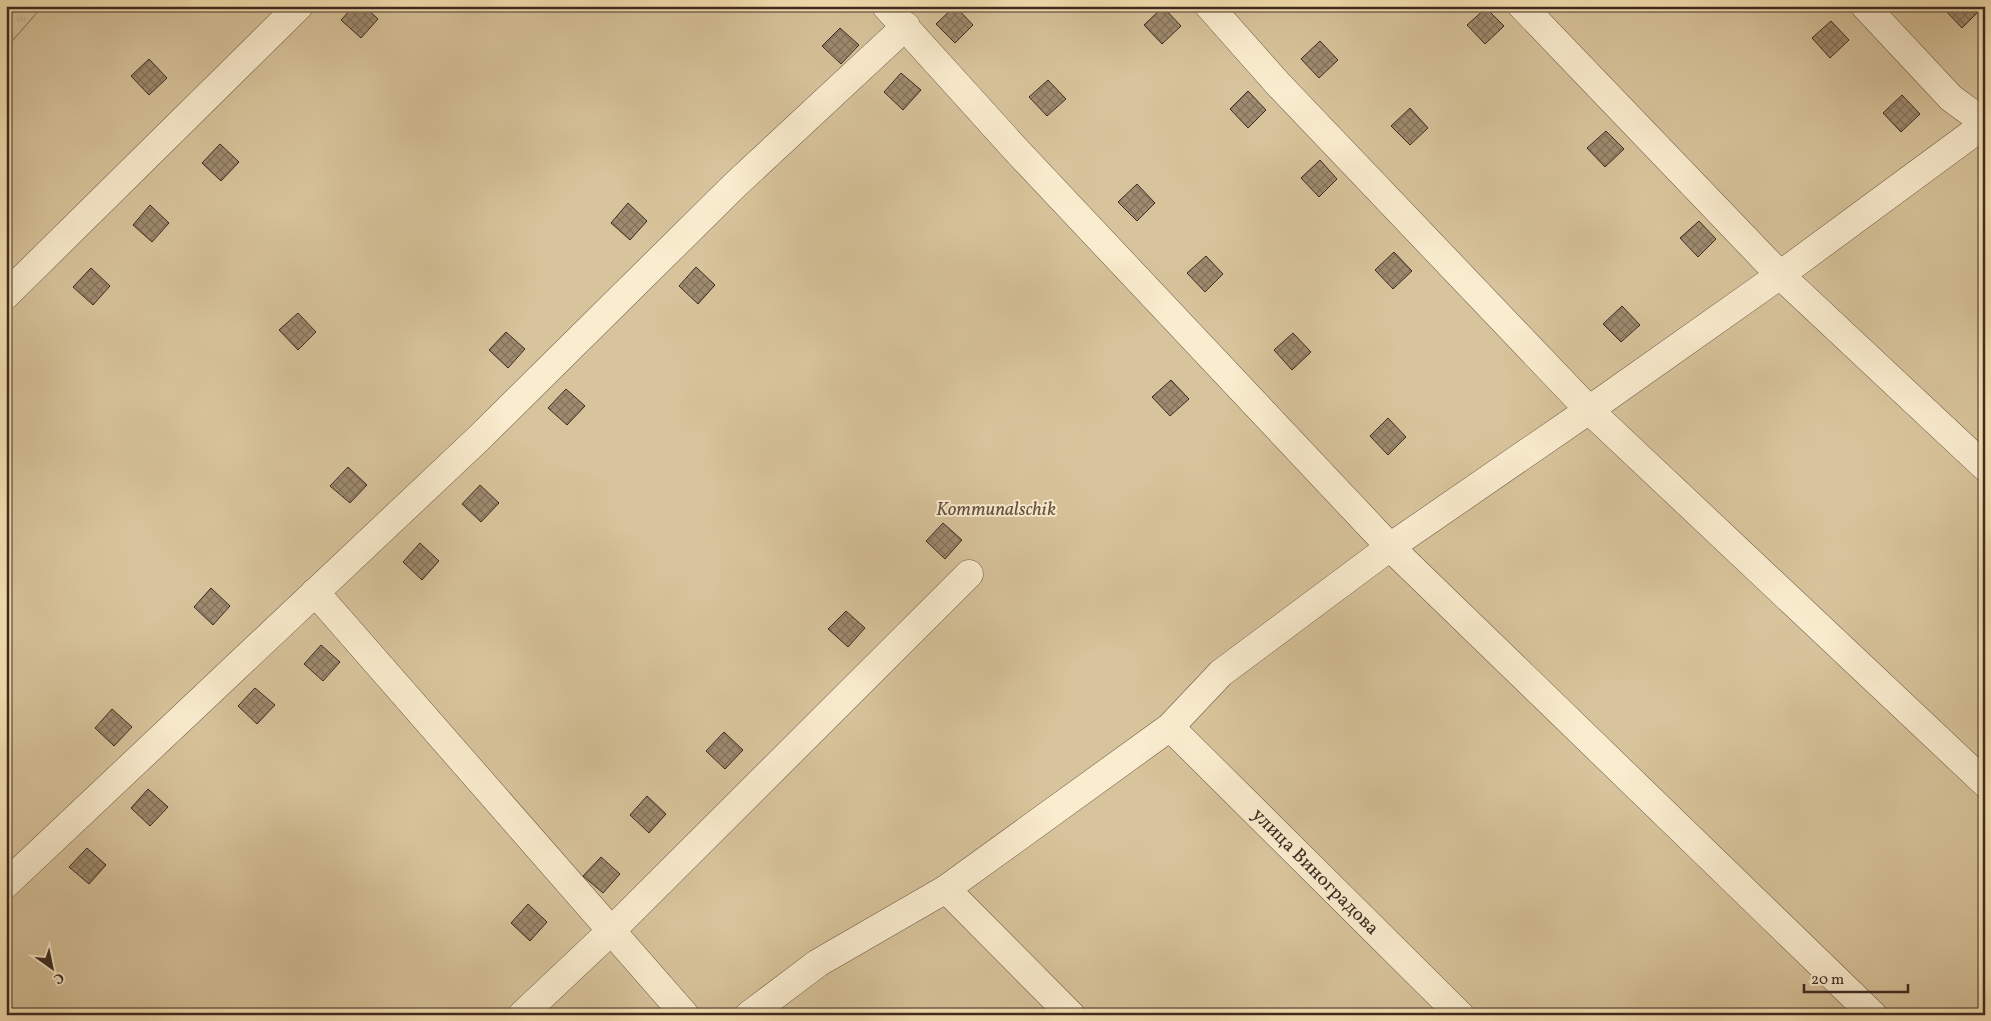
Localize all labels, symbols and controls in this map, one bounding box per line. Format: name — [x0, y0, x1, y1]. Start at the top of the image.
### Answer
park label: Kommunalschik — [936, 497, 1056, 523]
street label: улица Виноградова — [1246, 803, 1384, 941]
north arrow — [28, 944, 78, 994]
scale bar — [1804, 961, 1907, 993]
text: С — [49, 967, 67, 988]
text: 20 m — [1811, 970, 1844, 991]

